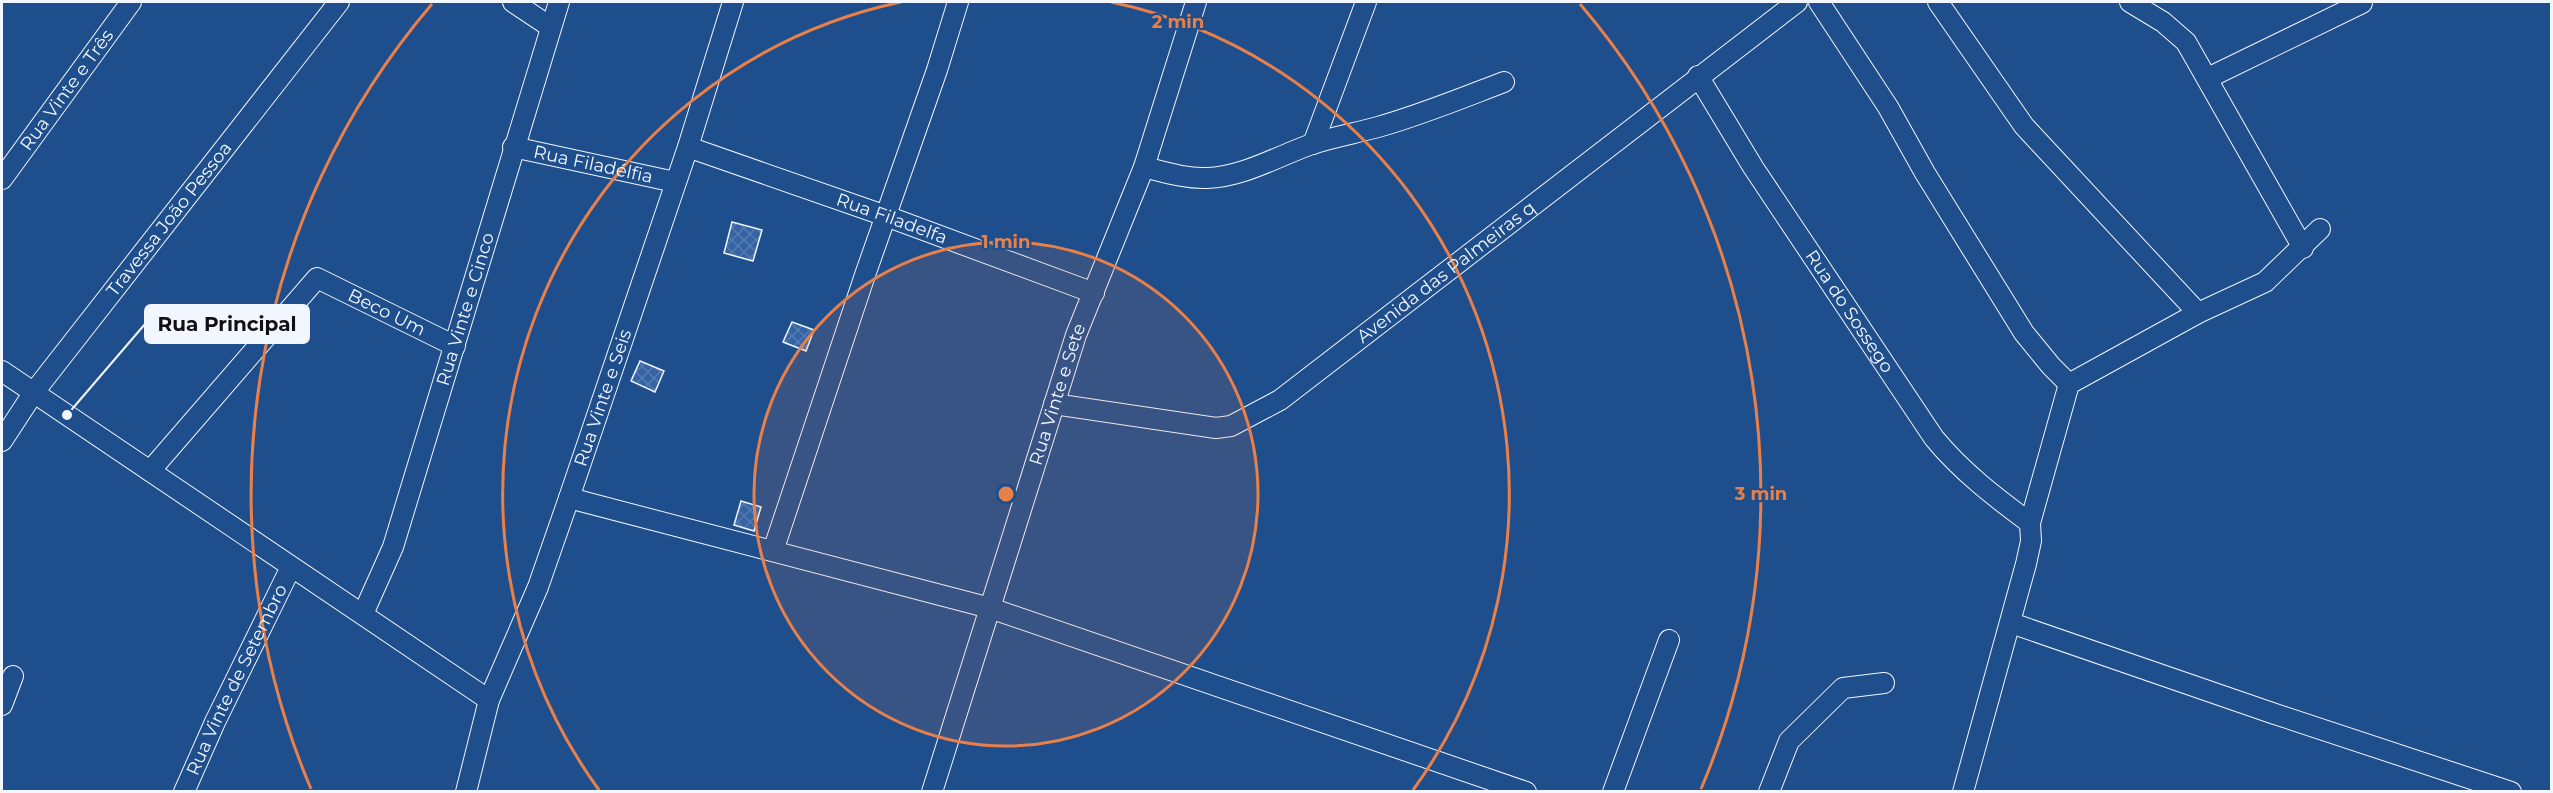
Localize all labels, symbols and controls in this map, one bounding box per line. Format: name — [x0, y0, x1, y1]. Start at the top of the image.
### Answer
text: 2 min — [1152, 11, 1204, 33]
street label: Rua Vinte e Três — [15, 25, 118, 155]
street label: Travessa João Pessoa — [102, 137, 236, 301]
street label: Rua Filadélfia — [531, 141, 655, 188]
street label: Rua Filadelfa — [833, 188, 950, 249]
street label: Avenida das Palmeiras q — [1352, 196, 1540, 348]
street label: Rua Vinte e Cinco — [432, 230, 499, 388]
text: 1 min — [982, 231, 1030, 253]
street label: Rua do Sossego — [1801, 246, 1898, 377]
street label: Beco Um — [344, 284, 429, 341]
callout: Rua Principal — [145, 305, 309, 343]
text: Rua Principal — [157, 312, 297, 336]
street label: Rua Vinte e Sete — [1025, 320, 1091, 468]
street label: Rua Vinte e Seis — [570, 326, 636, 469]
text: 3 min — [1734, 483, 1787, 505]
centre of rings — [996, 484, 1016, 504]
street label: Rua Vinte de Setembro — [182, 580, 292, 779]

